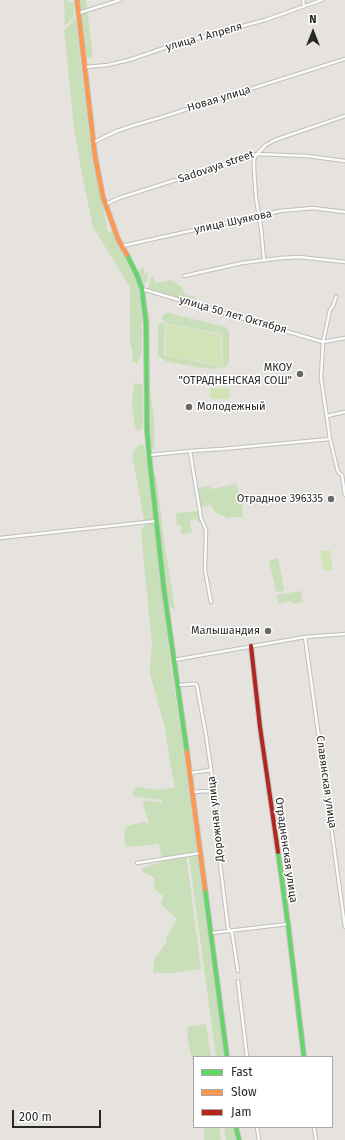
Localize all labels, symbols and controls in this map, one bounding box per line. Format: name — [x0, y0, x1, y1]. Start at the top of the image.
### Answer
north arrow — [293, 12, 333, 52]
text: N — [309, 13, 317, 26]
street label: улица 1 Апреля — [164, 20, 244, 54]
street label: Новая улица — [186, 83, 252, 115]
street label: Sadovaya street — [176, 148, 256, 186]
street label: улица Шуякова — [193, 207, 273, 237]
street label: улица 50 лет Октября — [178, 293, 288, 337]
place label: МКОУ "ОТРАДНЕНСКАЯ СОШ" — [178, 361, 292, 387]
marker: МКОУ "ОТРАДНЕНСКАЯ СОШ" — [295, 369, 305, 379]
place label: Молодежный — [197, 400, 266, 414]
marker: Молодежный — [184, 402, 194, 412]
place label: Отрадное 396335 — [237, 492, 323, 506]
marker: Отрадное 396335 — [326, 494, 336, 504]
place label: Малышандия — [191, 624, 260, 638]
marker: Малышандия — [263, 626, 273, 636]
street label: Славянская улица — [313, 735, 339, 829]
street label: Дорожная улица — [205, 776, 227, 862]
street label: Отрадненская улица — [272, 796, 300, 904]
legend — [193, 1056, 333, 1128]
text: Fast — [231, 1065, 253, 1079]
text: Slow — [231, 1085, 257, 1099]
scale bar — [14, 1102, 103, 1128]
text: Jam — [231, 1105, 251, 1119]
text: 200 m — [19, 1110, 52, 1124]

